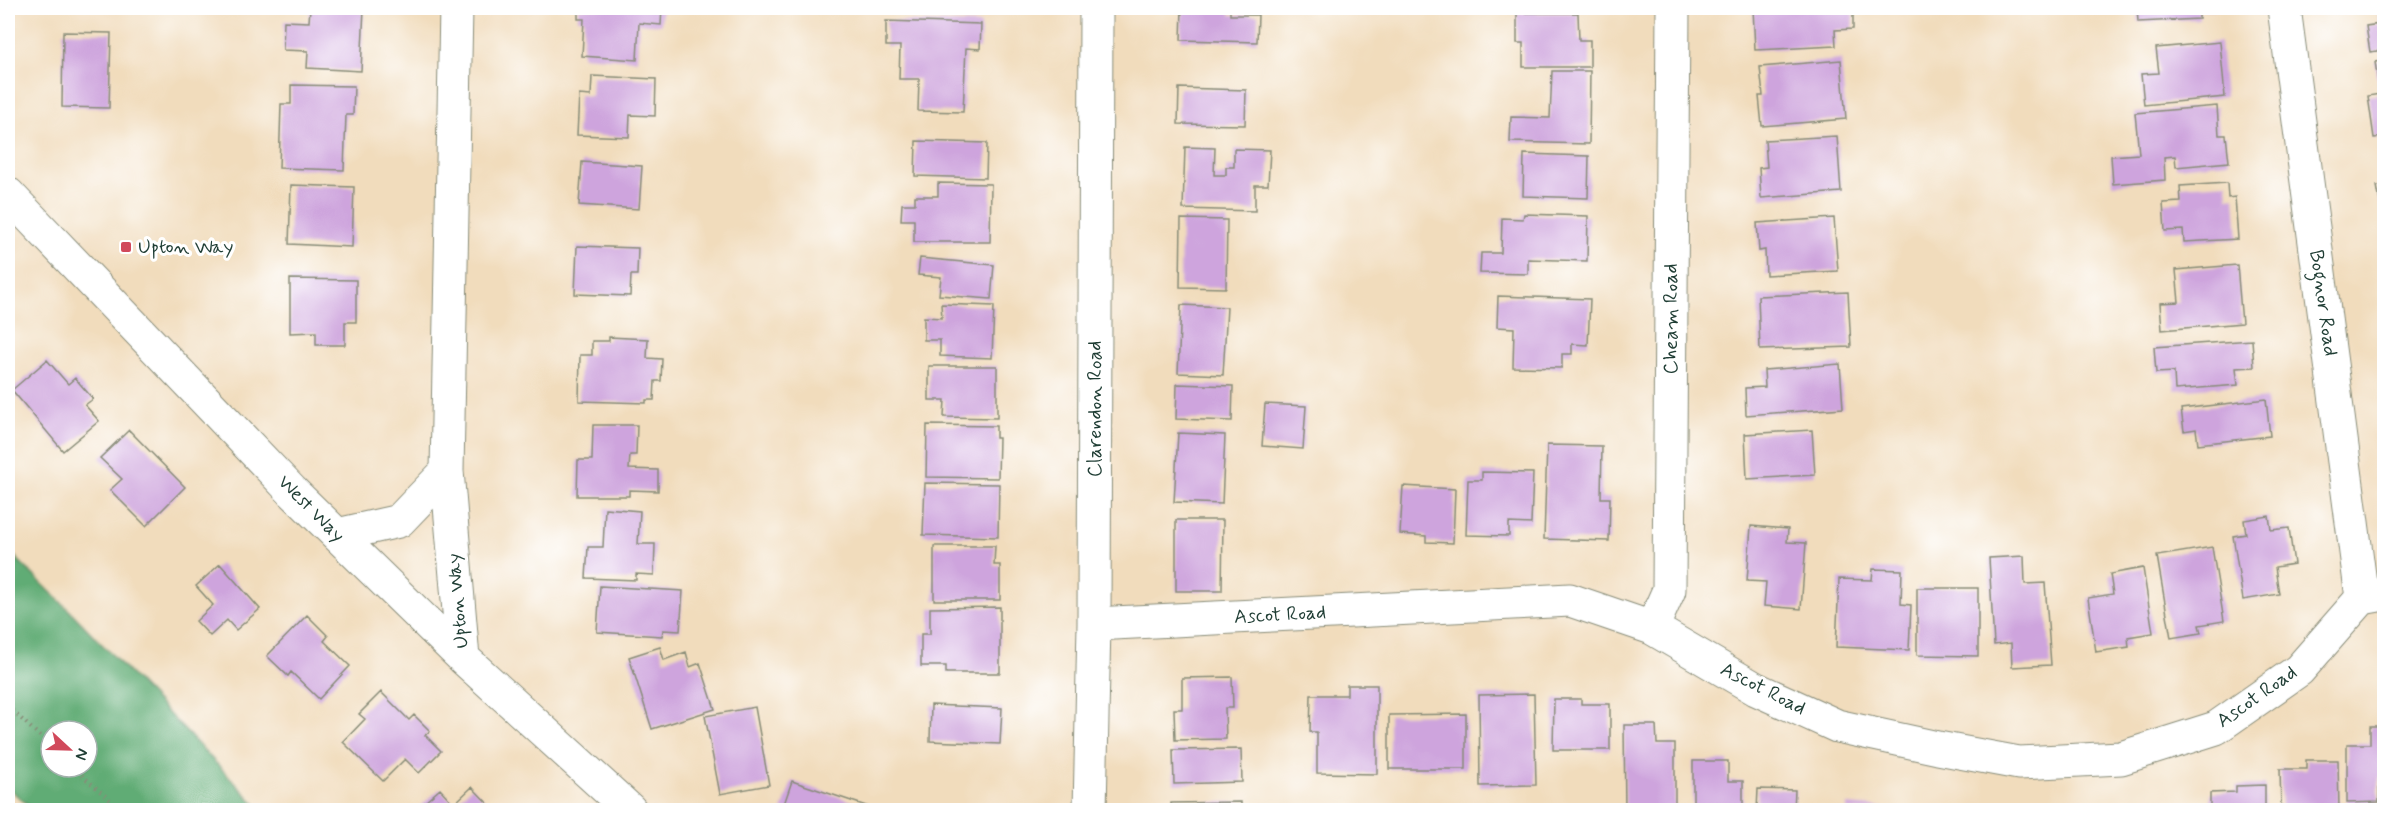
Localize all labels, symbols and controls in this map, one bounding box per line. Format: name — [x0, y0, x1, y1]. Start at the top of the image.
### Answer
place label: Upton Way — [138, 234, 234, 261]
marker: Upton Way — [119, 240, 133, 254]
street label: Bognor Road — [2300, 248, 2344, 358]
street label: Cheam Road — [1658, 263, 1685, 375]
street label: Clarendon Road — [1082, 341, 1109, 477]
street label: West Way — [271, 469, 351, 549]
street label: Upton Way — [440, 552, 476, 650]
street label: Ascot Road — [1233, 599, 1327, 631]
street label: Ascot Road — [1716, 656, 1810, 722]
street label: Ascot Road — [2211, 659, 2303, 735]
north arrow — [39, 719, 99, 779]
text: N — [70, 745, 93, 763]

